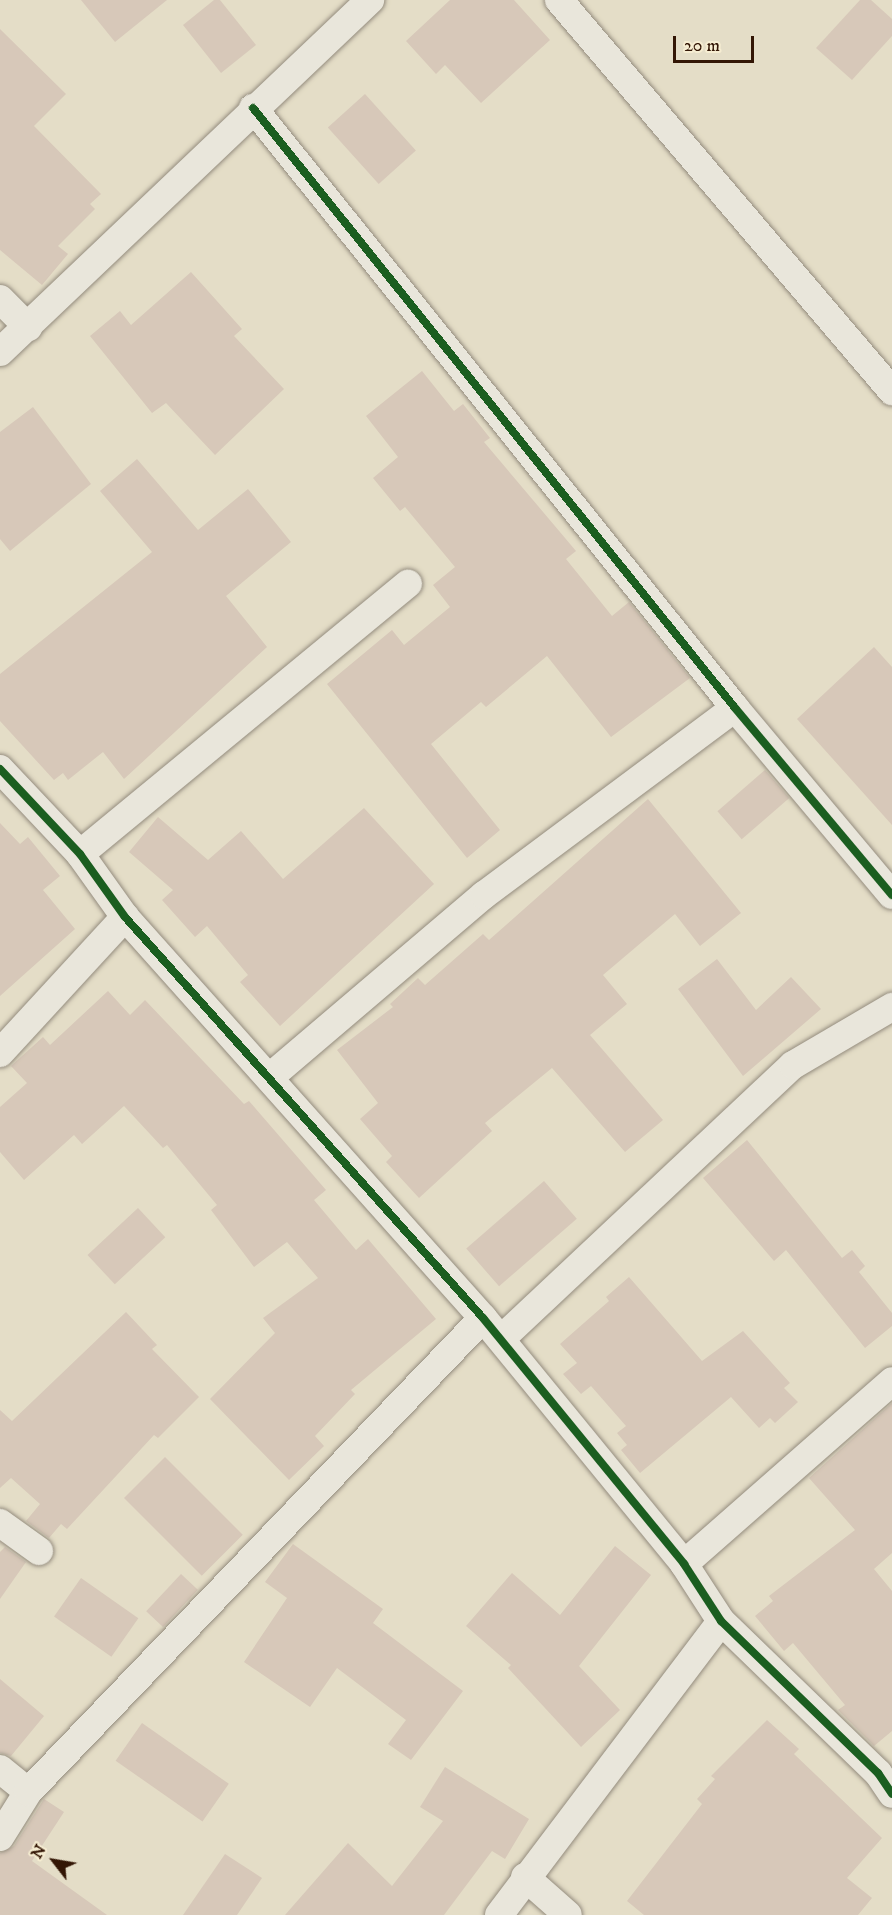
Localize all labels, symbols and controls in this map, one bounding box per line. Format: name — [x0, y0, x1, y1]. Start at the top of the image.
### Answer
scale bar — [676, 24, 757, 62]
text: 20 m — [684, 35, 720, 57]
north arrow — [24, 1831, 84, 1891]
text: N — [27, 1841, 51, 1863]

